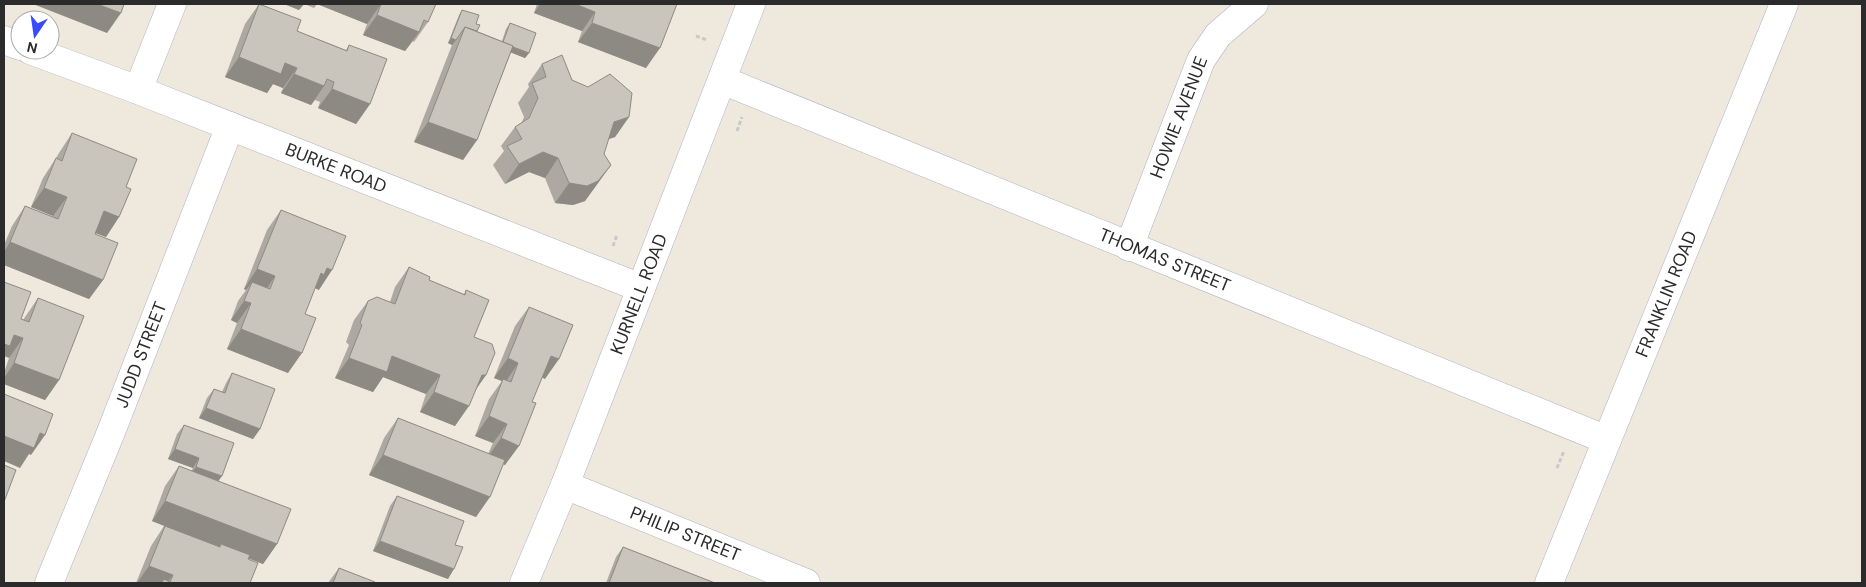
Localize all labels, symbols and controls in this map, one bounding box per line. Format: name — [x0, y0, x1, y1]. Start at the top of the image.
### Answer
north arrow — [10, 10, 60, 60]
text: N — [25, 38, 39, 58]
street label: HOWIE AVENUE — [1145, 53, 1213, 182]
street label: BURKE ROAD — [282, 137, 390, 199]
street label: THOMAS STREET — [1095, 223, 1234, 298]
street label: FRANKLIN ROAD — [1630, 227, 1703, 361]
street label: KURNELL ROAD — [605, 230, 673, 358]
street label: JUDD STREET — [110, 298, 172, 411]
street label: PHILIP STREET — [627, 501, 744, 567]

